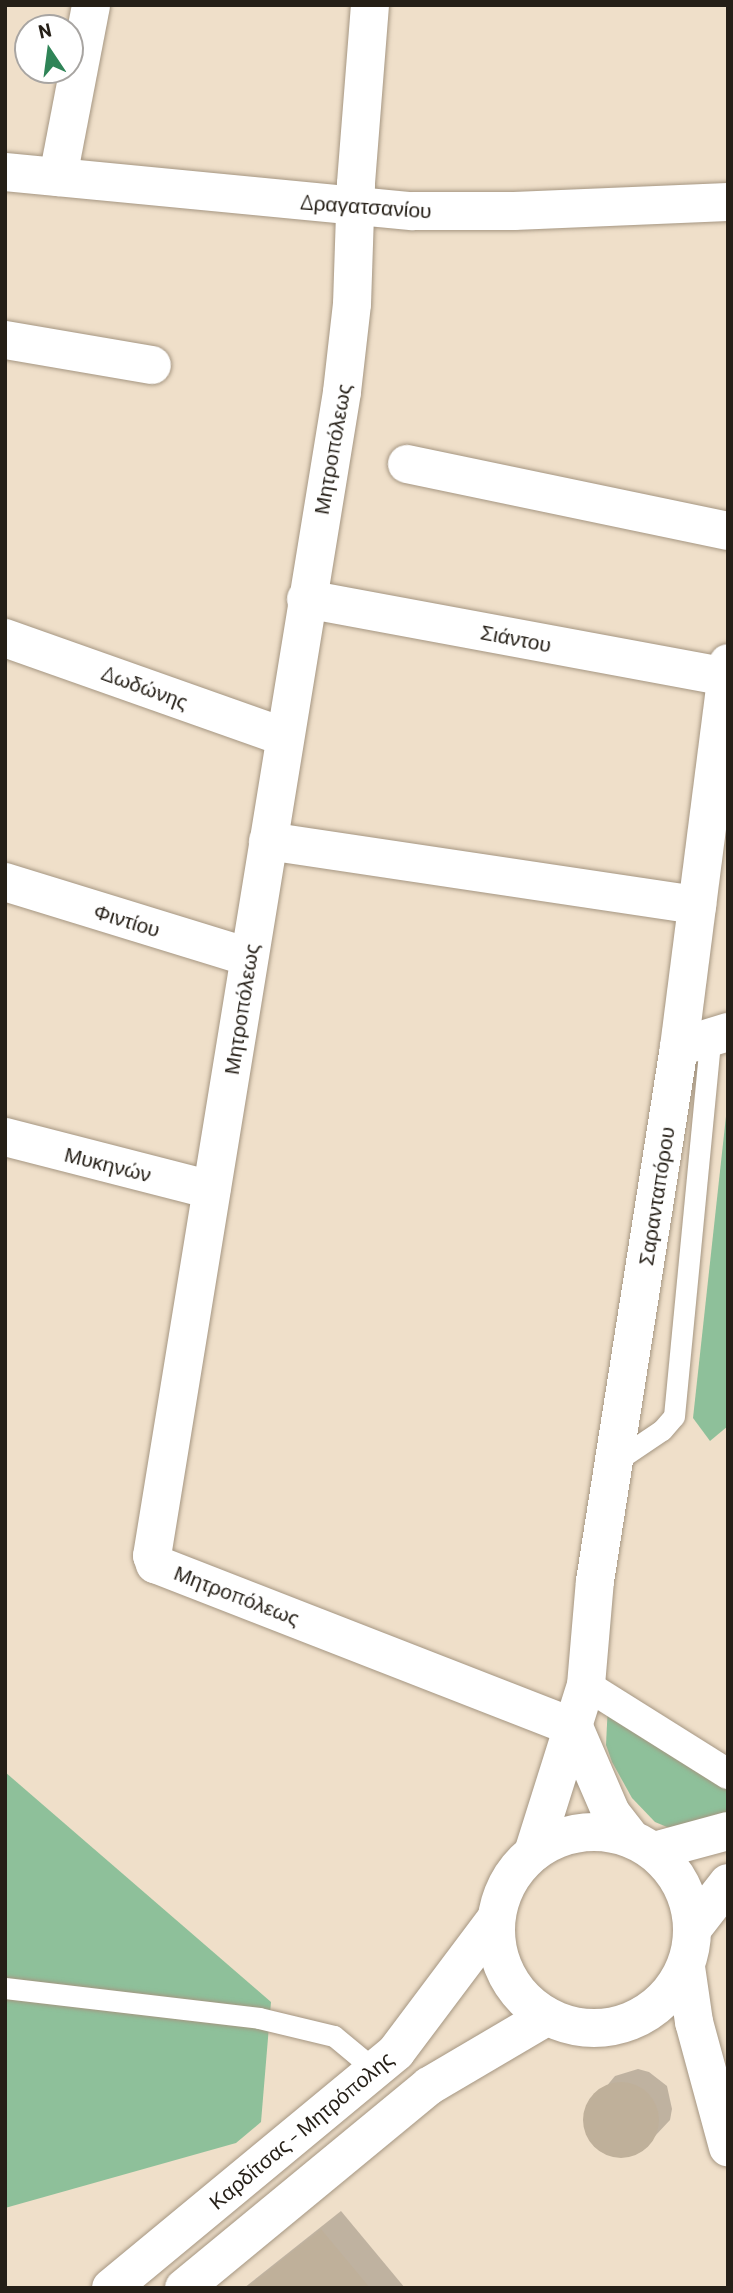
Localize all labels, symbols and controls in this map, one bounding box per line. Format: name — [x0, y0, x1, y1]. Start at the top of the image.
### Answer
north arrow — [14, 14, 84, 84]
text: N — [36, 17, 53, 43]
street label: Δραγατσανίου — [300, 189, 432, 223]
street label: Μητροπόλεως — [308, 382, 356, 516]
street label: Σιάντου — [479, 619, 553, 657]
street label: Δωδώνης — [98, 660, 192, 714]
street label: Φιντίου — [91, 898, 163, 942]
street label: Μητροπόλεως — [218, 942, 264, 1076]
street label: Σαρανταπόρου — [633, 1125, 679, 1267]
street label: Μυκηνών — [62, 1141, 154, 1187]
street label: Μητροπόλεως — [171, 1560, 303, 1630]
street label: Καρδίτσας - Μητρόπολης — [204, 2046, 398, 2214]

